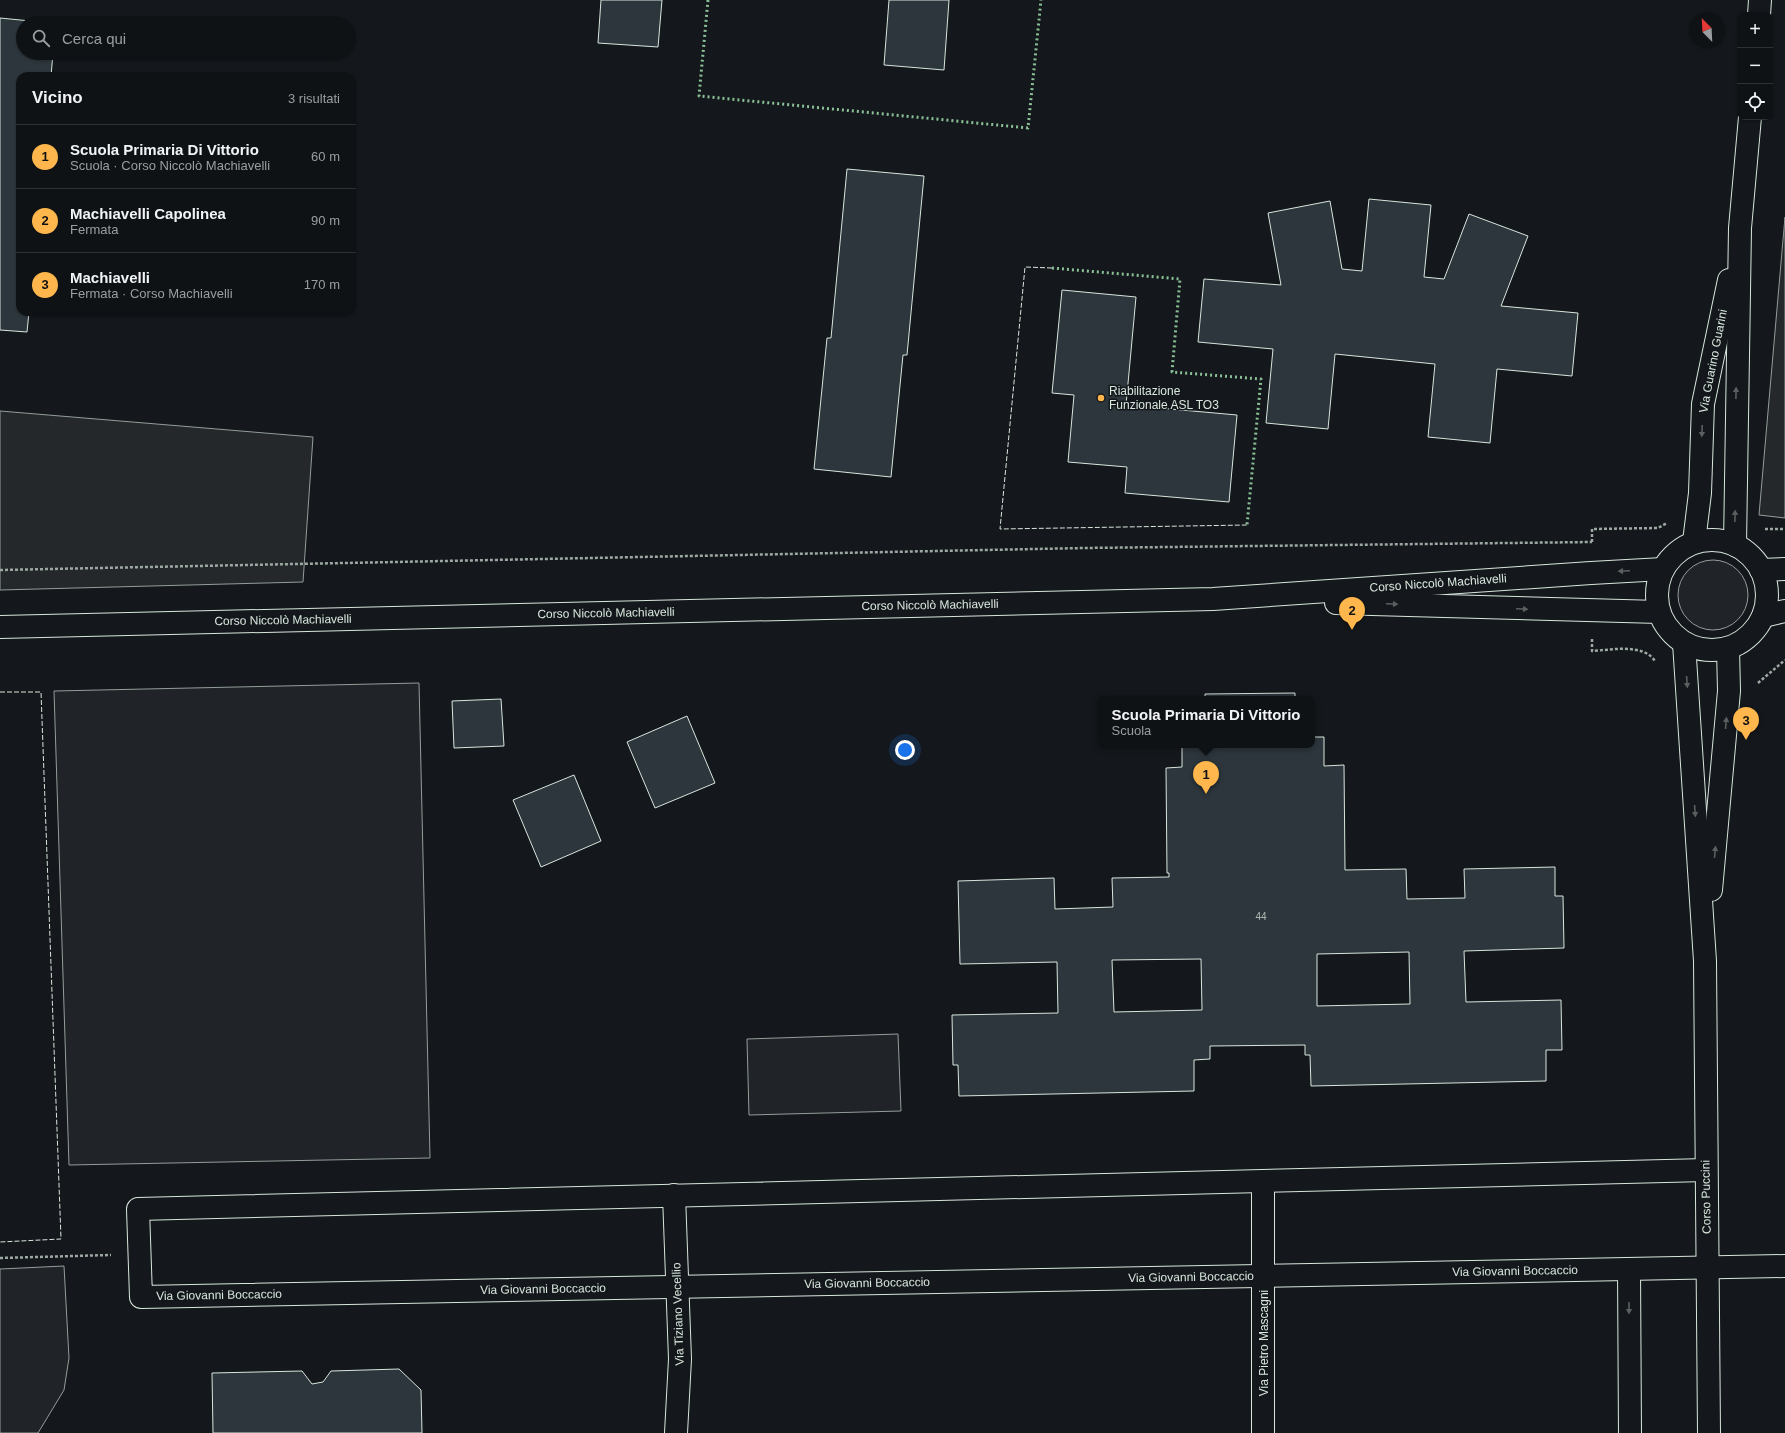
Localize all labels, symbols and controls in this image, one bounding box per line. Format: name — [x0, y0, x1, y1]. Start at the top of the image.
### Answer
north arrow — [1689, 12, 1725, 48]
map controls — [1737, 12, 1773, 120]
button: + — [1737, 12, 1773, 48]
search box — [16, 16, 356, 60]
icon: search — [30, 27, 52, 49]
text: Cerca qui — [62, 30, 126, 47]
button: − — [1737, 48, 1773, 84]
button: locate — [1737, 84, 1773, 120]
text: Vicino — [32, 88, 83, 107]
text: 3 risultati — [288, 91, 340, 106]
text: Scuola Primaria Di Vittorio — [70, 141, 259, 158]
text: 1 — [41, 149, 49, 164]
text: 60 m — [311, 149, 340, 164]
text: Scuola · Corso Niccolò Machiavelli — [70, 158, 270, 173]
text: Machiavelli Capolinea — [70, 205, 226, 222]
text: 2 — [41, 213, 49, 228]
text: 90 m — [311, 213, 340, 228]
text: Fermata — [70, 222, 118, 237]
text: Machiavelli — [70, 269, 150, 286]
text: 3 — [41, 277, 49, 292]
text: 170 m — [304, 277, 340, 292]
text: Fermata · Corso Machiavelli — [70, 286, 233, 301]
street label: Via Guarino Guarini — [1696, 308, 1730, 414]
place label: Riabilitazione Funzionale ASL TO3 — [1109, 384, 1219, 412]
one-way arrow — [1733, 386, 1739, 399]
marker: Riabilitazione Funzionale ASL TO3 — [1096, 393, 1106, 403]
one-way arrow — [1699, 425, 1705, 438]
one-way arrow — [1732, 509, 1738, 522]
one-way arrow — [1617, 568, 1630, 574]
street label: Corso Niccolò Machiavelli — [1369, 571, 1507, 595]
street label: Corso Niccolò Machiavelli — [861, 597, 999, 613]
pin: 2 — [1339, 597, 1365, 630]
one-way arrow — [1386, 601, 1398, 608]
street label: Corso Niccolò Machiavelli — [537, 605, 675, 621]
one-way arrow — [1516, 605, 1528, 612]
street label: Corso Niccolò Machiavelli — [214, 612, 352, 628]
one-way arrow — [1683, 676, 1690, 688]
popup — [1097, 696, 1315, 748]
text: Scuola Primaria Di Vittorio — [1112, 706, 1300, 723]
pin: 3 — [1733, 707, 1759, 740]
one-way arrow — [1723, 717, 1729, 729]
text: Scuola — [1112, 723, 1151, 738]
your location — [895, 740, 915, 760]
pin: 1 — [1193, 761, 1219, 794]
one-way arrow — [1692, 805, 1699, 817]
one-way arrow — [1711, 846, 1718, 858]
house number: 44 — [1255, 911, 1267, 922]
street label: Corso Puccini — [1698, 1160, 1714, 1234]
street label: Via Tiziano Vecellio — [669, 1262, 687, 1366]
street label: Via Giovanni Boccaccio — [1452, 1263, 1578, 1279]
street label: Via Giovanni Boccaccio — [1128, 1269, 1254, 1285]
street label: Via Giovanni Boccaccio — [804, 1275, 930, 1291]
street label: Via Giovanni Boccaccio — [480, 1281, 606, 1297]
street label: Via Giovanni Boccaccio — [156, 1287, 282, 1303]
street label: Via Pietro Mascagni — [1257, 1290, 1271, 1396]
one-way arrow — [1626, 1302, 1632, 1315]

